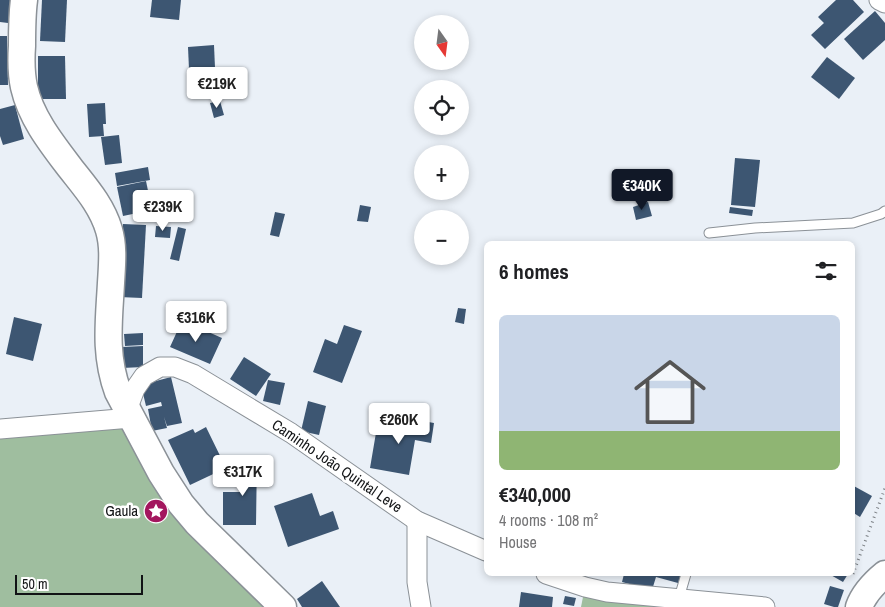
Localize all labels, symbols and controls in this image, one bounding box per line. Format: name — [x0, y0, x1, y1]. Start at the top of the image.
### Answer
north arrow — [414, 15, 469, 70]
map controls — [414, 15, 469, 265]
pin: €219K — [182, 66, 252, 109]
text: €219K — [198, 72, 236, 94]
button: locate — [414, 80, 469, 135]
button: + — [414, 145, 469, 200]
pin: €340K — [607, 168, 677, 211]
text: €340K — [623, 174, 661, 196]
pin: €239K — [128, 190, 198, 232]
text: €239K — [144, 195, 182, 217]
button: − — [414, 210, 469, 265]
text: 6 homes — [499, 257, 569, 286]
icon: filters — [812, 257, 840, 285]
pin: €316K — [161, 300, 231, 343]
text: €316K — [177, 306, 215, 328]
icon: home — [625, 347, 715, 437]
pin: €260K — [364, 402, 434, 445]
text: €260K — [380, 408, 418, 430]
street label: Caminho João Quintal Leve — [268, 414, 407, 517]
pin: €317K — [208, 454, 278, 497]
text: €317K — [224, 460, 262, 482]
text: €340,000 — [499, 480, 571, 509]
place icon: Gaula — [143, 498, 169, 524]
place label: Gaula — [105, 500, 138, 521]
text: 4 rooms · 108 m² — [499, 509, 598, 531]
text: House — [499, 531, 537, 553]
scale bar — [15, 572, 142, 595]
text: 50 m — [22, 575, 48, 593]

